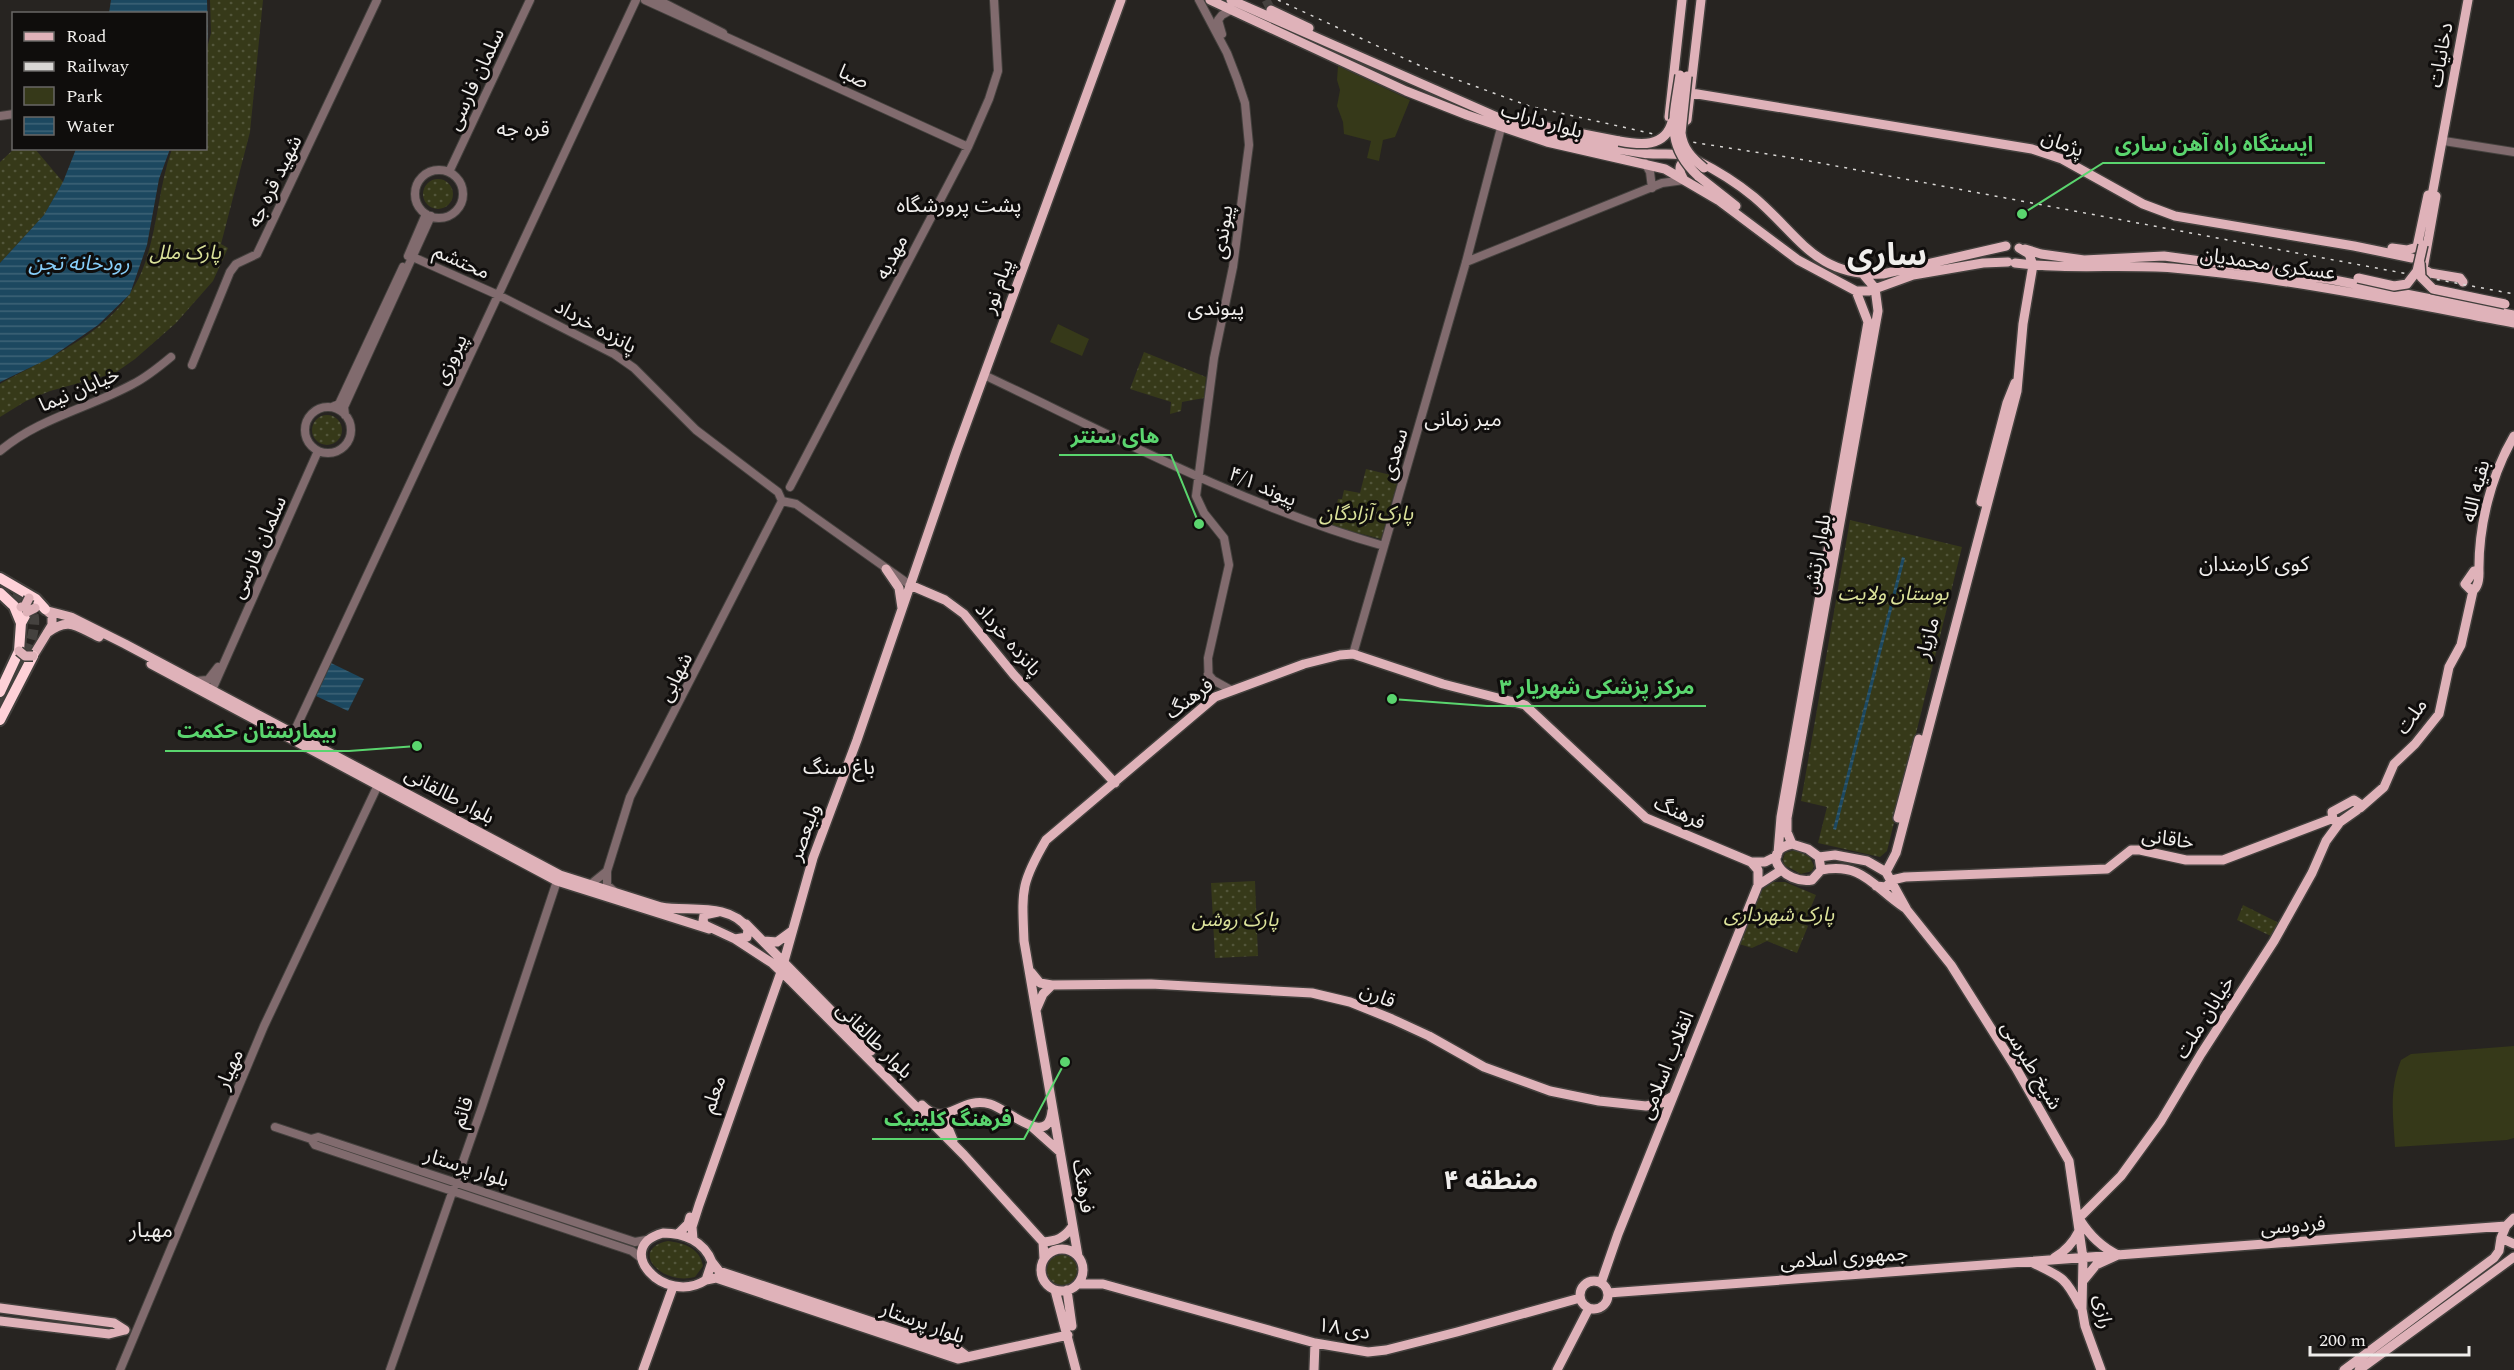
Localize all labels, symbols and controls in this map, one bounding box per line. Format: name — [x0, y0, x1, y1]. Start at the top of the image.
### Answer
legend — [12, 12, 207, 150]
street label: دخانیات — [2421, 20, 2461, 90]
text: Road — [66, 23, 107, 50]
street label: سلمان فارسی — [439, 23, 513, 135]
text: Railway — [66, 53, 130, 80]
street label: صبا — [833, 57, 874, 97]
text: Park — [66, 83, 103, 110]
street label: بلوار داراب — [1497, 95, 1586, 147]
text: Water — [66, 113, 114, 140]
district label: قره جه — [496, 114, 550, 146]
street label: پژمان — [2037, 122, 2088, 166]
callout: ایستگاه راه آهن ساری — [2103, 124, 2325, 163]
text: ایستگاه راه آهن ساری — [2115, 129, 2313, 161]
street label: شهید قره جه — [240, 130, 310, 233]
district label: پشت پرورشگاه — [896, 190, 1022, 222]
street label: پیوندی — [1204, 203, 1242, 261]
street label: مهدیه — [868, 230, 916, 285]
district label: ساری — [1847, 231, 1927, 280]
street label: محتشم — [429, 236, 495, 288]
park label: پارک ملل — [149, 238, 221, 268]
street label: عسکری محمدیان — [2198, 240, 2337, 288]
water label: رودخانه تجن — [28, 248, 130, 280]
street label: پیام نور — [974, 255, 1022, 319]
street label: پانزده خرداد — [549, 292, 642, 362]
district label: پیوندی — [1188, 293, 1244, 325]
street label: پیروزی — [426, 329, 476, 390]
street label: خیابان نیما — [34, 359, 124, 420]
district label: میر زمانی — [1424, 404, 1502, 436]
callout: های سنتر — [1059, 416, 1171, 455]
text: های سنتر — [1070, 421, 1159, 453]
street label: سعدی — [1373, 425, 1417, 483]
street label: بقیه الله — [2454, 457, 2498, 526]
street label: پیوند ۴/۱ — [1224, 459, 1302, 515]
street label: سلمان فارسی — [223, 491, 295, 604]
park label: پارک آزادگان — [1319, 499, 1413, 529]
street label: بلوار ارتش — [1796, 512, 1840, 597]
district label: کوی کارمندان — [2199, 549, 2309, 581]
park label: بوستان ولایت — [1838, 579, 1949, 609]
street label: پانزده خرداد — [967, 596, 1049, 683]
street label: مازیار — [1908, 614, 1948, 663]
street label: شهابی — [651, 648, 701, 707]
callout: مرکز پزشکی شهریار ۳ — [1487, 667, 1706, 706]
street label: فرهنگ — [1159, 671, 1220, 727]
text: مرکز پزشکی شهریار ۳ — [1500, 672, 1694, 704]
street label: ملت — [2388, 692, 2435, 741]
callout: بیمارستان حکمت — [165, 712, 349, 751]
text: بیمارستان حکمت — [177, 716, 337, 748]
district label: باغ سنگ — [803, 752, 875, 784]
street label: بلوار طالقانی — [399, 760, 500, 832]
street label: فرهنگ — [1649, 788, 1710, 838]
street label: ولیعصر — [780, 800, 829, 866]
street label: خاقانی — [2140, 820, 2196, 857]
park label: پارک شهرداری — [1724, 900, 1834, 930]
park label: پارک روشن — [1191, 905, 1279, 935]
street label: خیابان ملت — [2167, 970, 2242, 1065]
street label: قارن — [1355, 975, 1400, 1017]
street label: بلوار طالقانی — [829, 995, 920, 1086]
street label: انقلاب اسلامی — [1632, 1007, 1702, 1124]
street label: شیخ طبرسی — [1993, 1015, 2070, 1116]
street label: مهیار — [208, 1045, 252, 1095]
street label: معلم — [694, 1071, 734, 1117]
street label: قائم — [444, 1093, 482, 1132]
callout: فرهنگ کلینیک — [872, 1100, 1024, 1139]
text: فرهنگ کلینیک — [884, 1104, 1012, 1136]
street label: بلوار پرستار — [419, 1140, 513, 1196]
street label: فرهنگ — [1064, 1157, 1102, 1215]
district label: منطقه ۴ — [1444, 1161, 1538, 1201]
street label: فردوسی — [2260, 1209, 2327, 1243]
district label: مهیار — [128, 1215, 173, 1247]
street label: جمهوری اسلامی — [1779, 1239, 1909, 1277]
street label: رازی — [2086, 1293, 2120, 1331]
street label: بلوار پرستار — [875, 1294, 969, 1352]
street label: ۱۸ دی — [1316, 1310, 1372, 1348]
scale bar — [2310, 1319, 2469, 1357]
text: 200 m — [2319, 1327, 2366, 1354]

